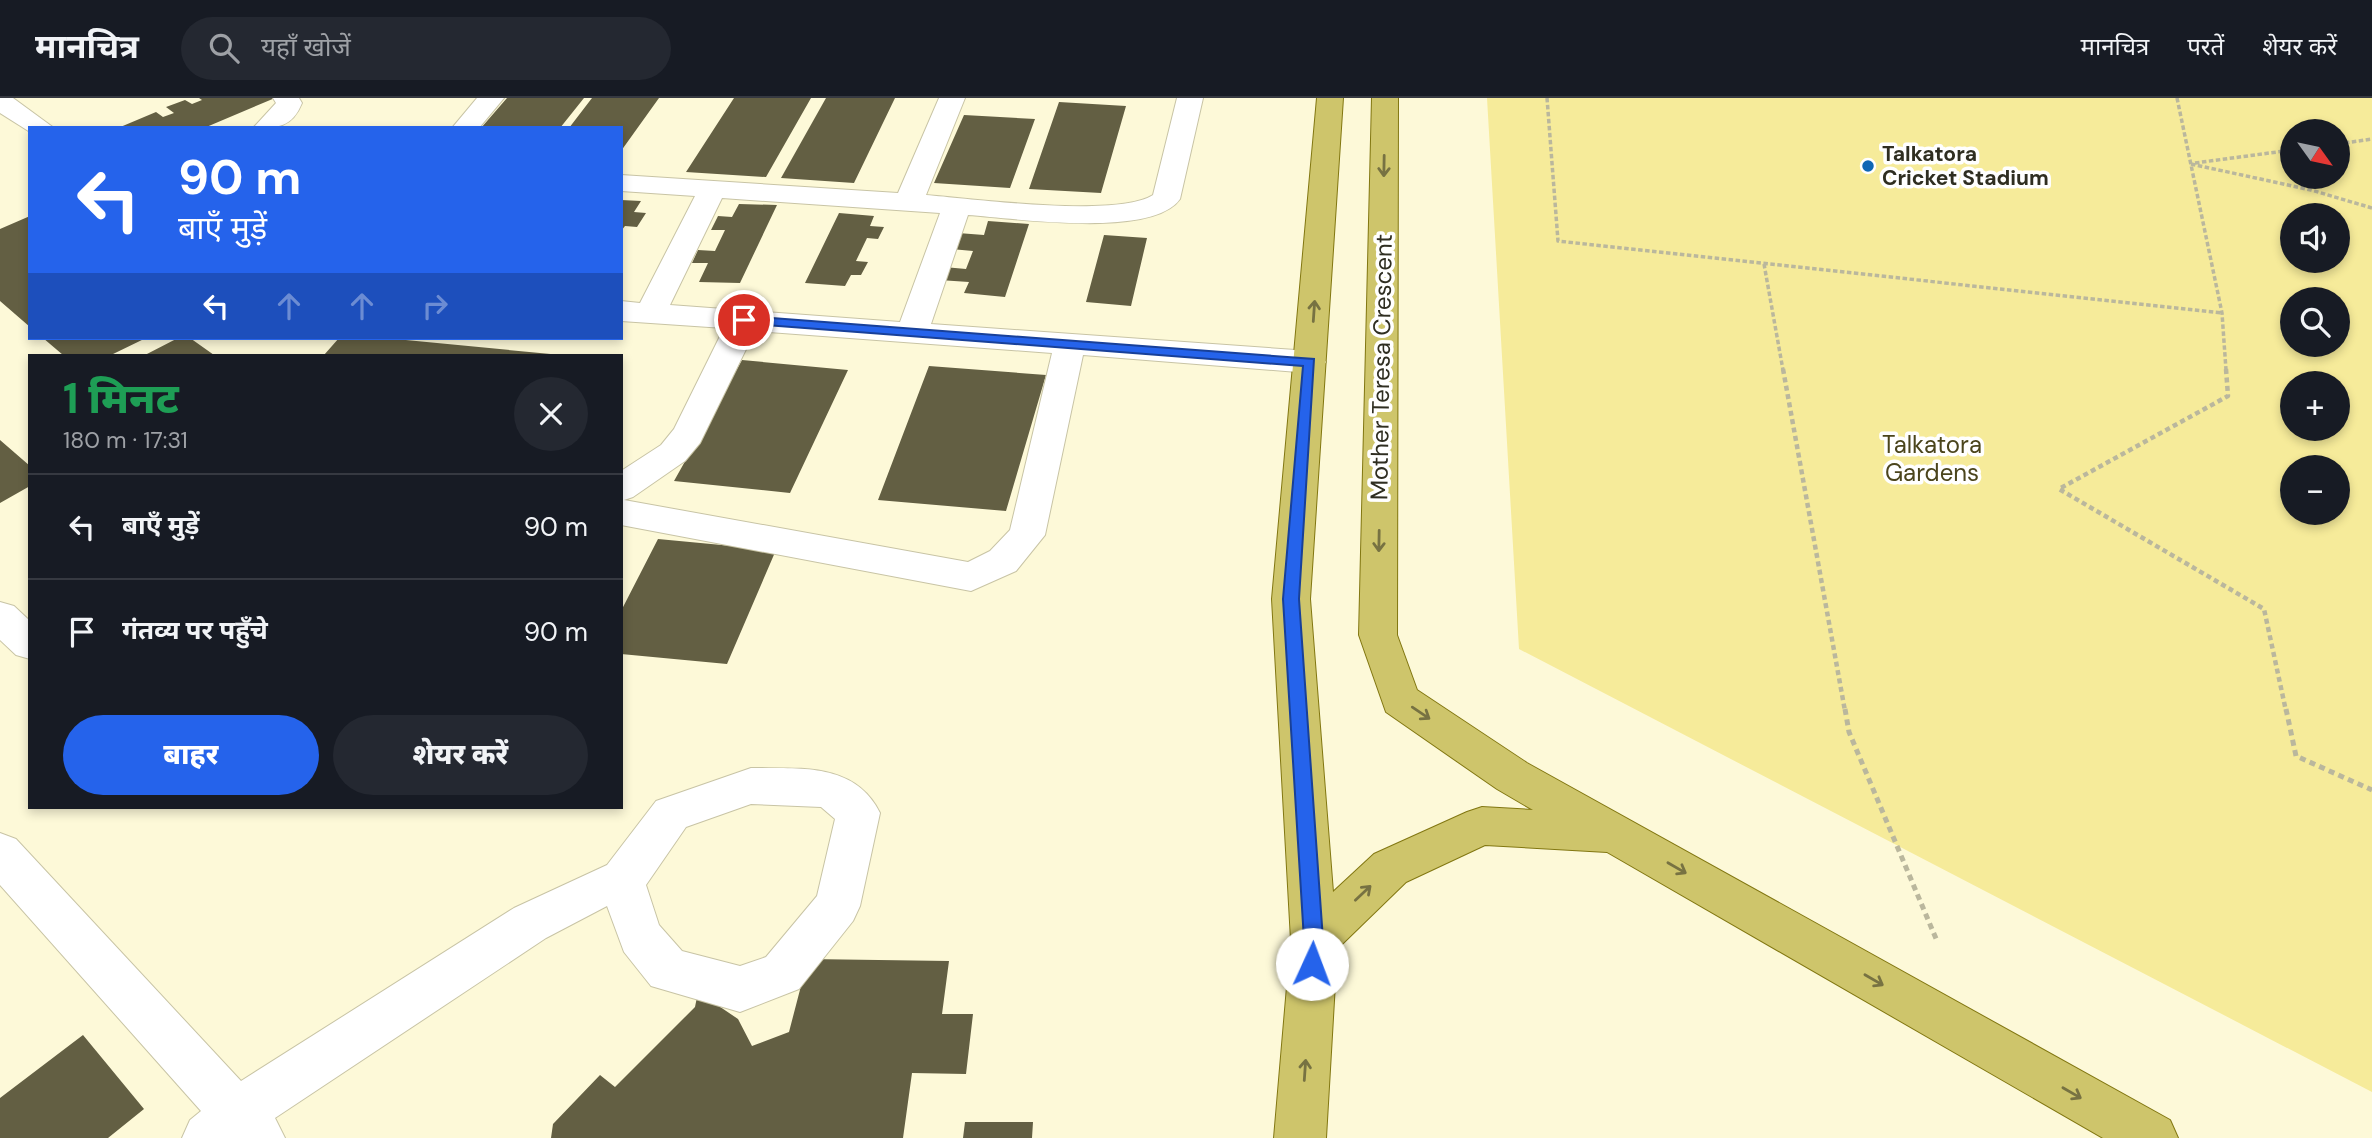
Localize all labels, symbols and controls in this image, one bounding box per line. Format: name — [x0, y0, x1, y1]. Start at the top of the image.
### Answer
search box — [181, 17, 671, 80]
text: मानचित्र — [35, 25, 139, 68]
icon: search — [205, 29, 243, 67]
text: यहाँ खोजें — [261, 30, 351, 64]
text: मानचित्र — [2081, 31, 2149, 62]
text: परतें — [2187, 31, 2224, 62]
text: शेयर करें — [2262, 31, 2337, 62]
north arrow — [2280, 119, 2350, 189]
map controls — [2280, 119, 2350, 525]
place label: Talkatora Cricket Stadium — [1882, 140, 2049, 192]
text: 90 m — [178, 145, 301, 209]
icon: left — [63, 154, 154, 245]
one-way arrow — [1377, 154, 1391, 177]
marker: Talkatora Cricket Stadium — [1860, 158, 1876, 174]
button: sound — [2280, 203, 2350, 273]
text: बाएँ मुड़ें — [178, 207, 267, 249]
street label: Mother Teresa Crescent — [1363, 234, 1399, 500]
icon: left — [197, 287, 235, 325]
icon: ahead — [270, 287, 308, 325]
icon: ahead — [343, 287, 381, 325]
icon: right — [416, 287, 454, 325]
button: search — [2280, 287, 2350, 357]
pin — [714, 290, 774, 350]
one-way arrow — [1307, 300, 1320, 323]
icon: arrive — [725, 301, 763, 339]
text: 1 मिनट — [63, 371, 179, 426]
button: + — [2280, 371, 2350, 441]
button: close — [514, 377, 588, 451]
text: 180 m · 17:31 — [63, 425, 188, 455]
park label: Talkatora Gardens — [1882, 429, 1982, 488]
button: − — [2280, 455, 2350, 525]
icon: left — [63, 508, 101, 546]
text: बाएँ मुड़ें — [122, 508, 199, 542]
text: 90 m — [524, 510, 588, 544]
one-way arrow — [1372, 529, 1386, 552]
icon: arrive — [63, 613, 101, 651]
text: गंतव्य पर पहुँचे — [122, 613, 268, 647]
text: 90 m — [524, 615, 588, 649]
one-way arrow — [1411, 706, 1430, 720]
button: बाहर — [63, 715, 319, 795]
button: शेयर करें — [333, 715, 588, 795]
one-way arrow — [1666, 861, 1686, 875]
one-way arrow — [1354, 884, 1371, 901]
position arrow — [1275, 927, 1349, 1001]
one-way arrow — [1864, 973, 1884, 987]
one-way arrow — [1298, 1059, 1311, 1082]
one-way arrow — [2061, 1087, 2082, 1100]

